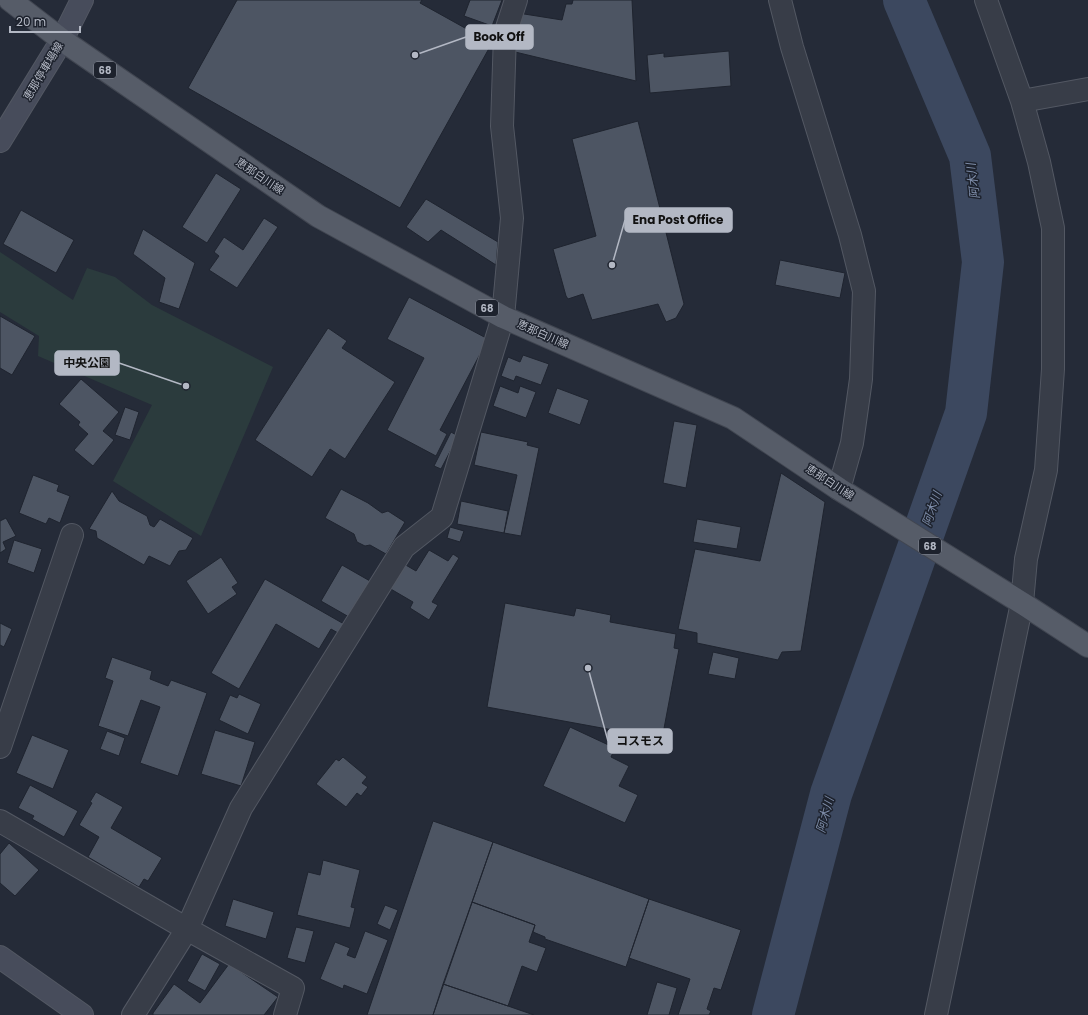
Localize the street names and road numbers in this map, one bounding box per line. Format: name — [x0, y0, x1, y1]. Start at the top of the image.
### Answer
street label: 恵那停車場線 — [19, 39, 67, 103]
road number: 68 — [94, 62, 116, 78]
street label: 恵那白川線 — [233, 154, 287, 198]
road number: 68 — [476, 300, 498, 316]
street label: 恵那白川線 — [515, 316, 571, 352]
street label: 恵那白川線 — [803, 460, 857, 504]
road number: 68 — [919, 538, 941, 554]

